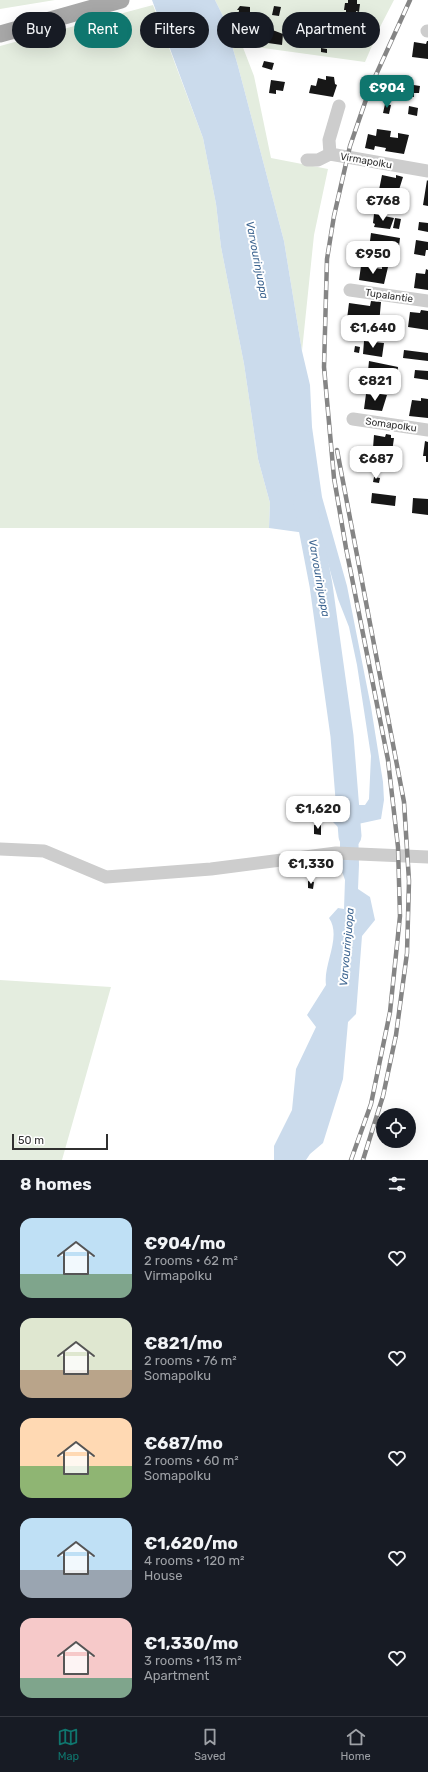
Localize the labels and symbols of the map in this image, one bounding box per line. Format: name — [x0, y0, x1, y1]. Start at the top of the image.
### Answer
pin: €904 — [363, 75, 411, 109]
street label: Virmapolku — [339, 151, 393, 171]
pin: €768 — [359, 188, 407, 222]
water label: Varvourinjuopa — [243, 220, 271, 300]
pin: €950 — [349, 241, 397, 275]
street label: Tupalantie — [364, 287, 414, 305]
pin: €1,640 — [340, 315, 406, 349]
pin: €821 — [351, 368, 399, 402]
street label: Somapolku — [365, 415, 417, 435]
pin: €687 — [352, 446, 400, 480]
water label: Varvourinjuopa — [306, 538, 332, 619]
pin: €1,620 — [285, 796, 351, 830]
pin: €1,330 — [278, 851, 344, 885]
water label: Varvourinjuopa — [337, 907, 357, 987]
scale bar — [12, 1132, 108, 1151]

